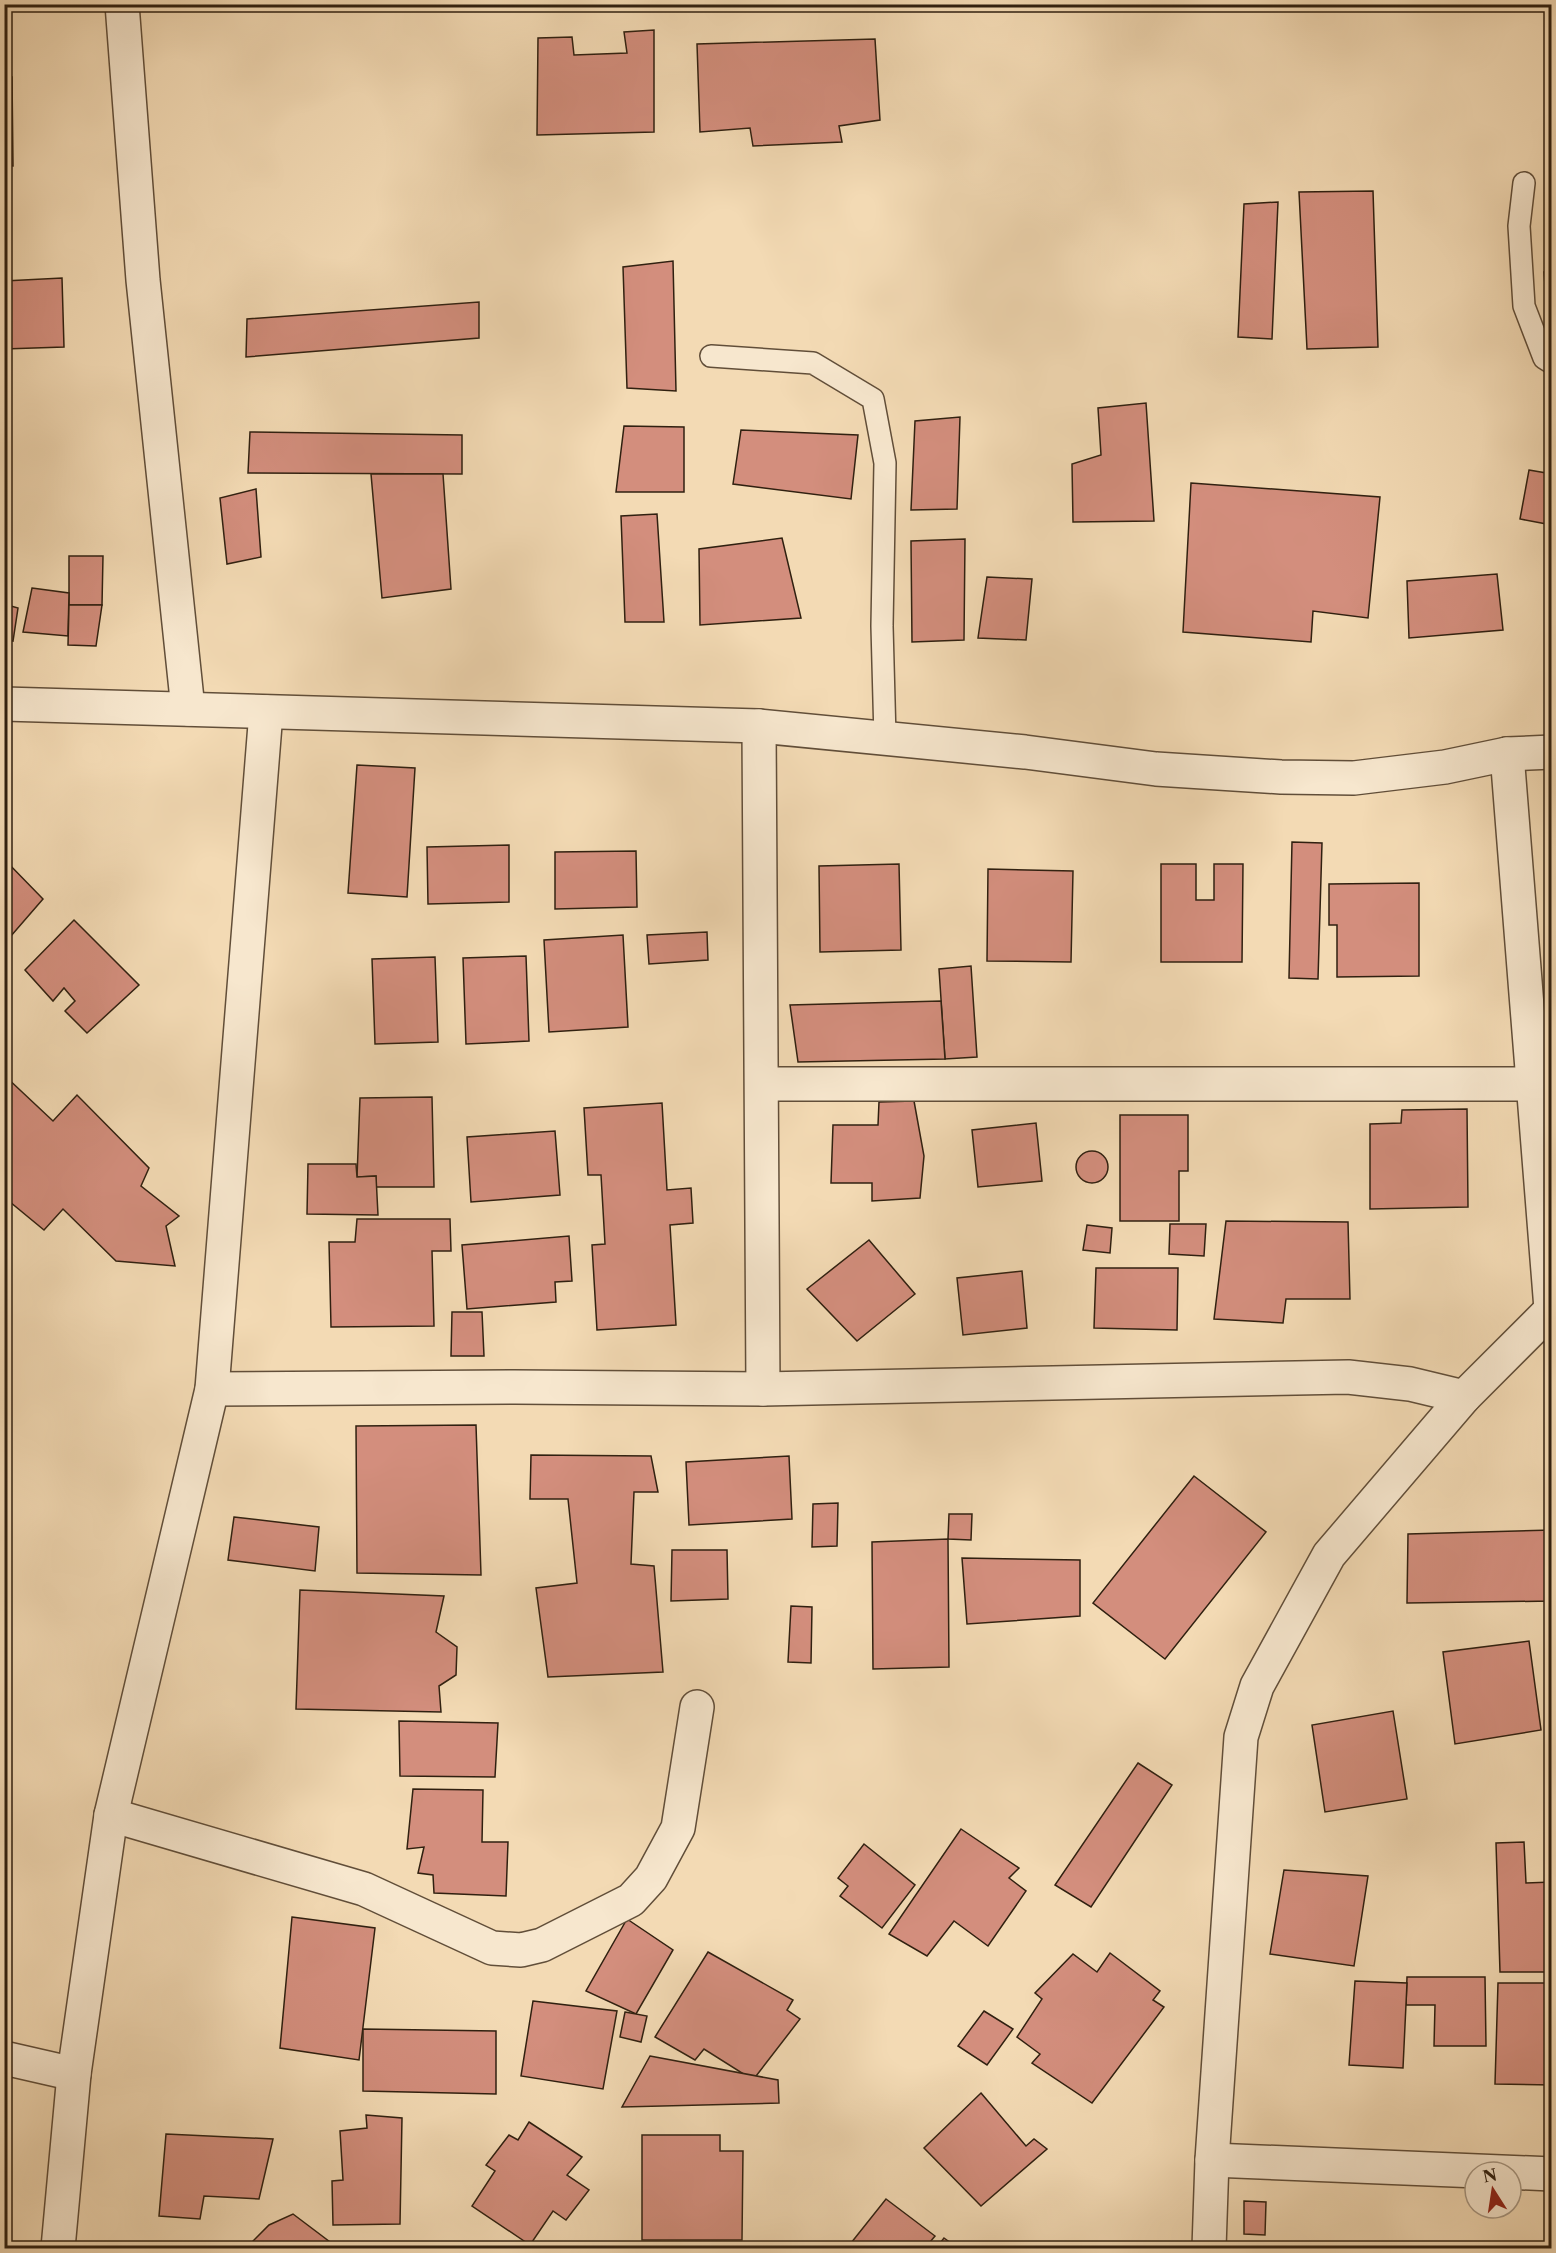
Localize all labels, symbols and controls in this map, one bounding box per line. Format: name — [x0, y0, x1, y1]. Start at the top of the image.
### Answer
north arrow — [1463, 2160, 1523, 2220]
text: N — [1481, 2164, 1499, 2187]

